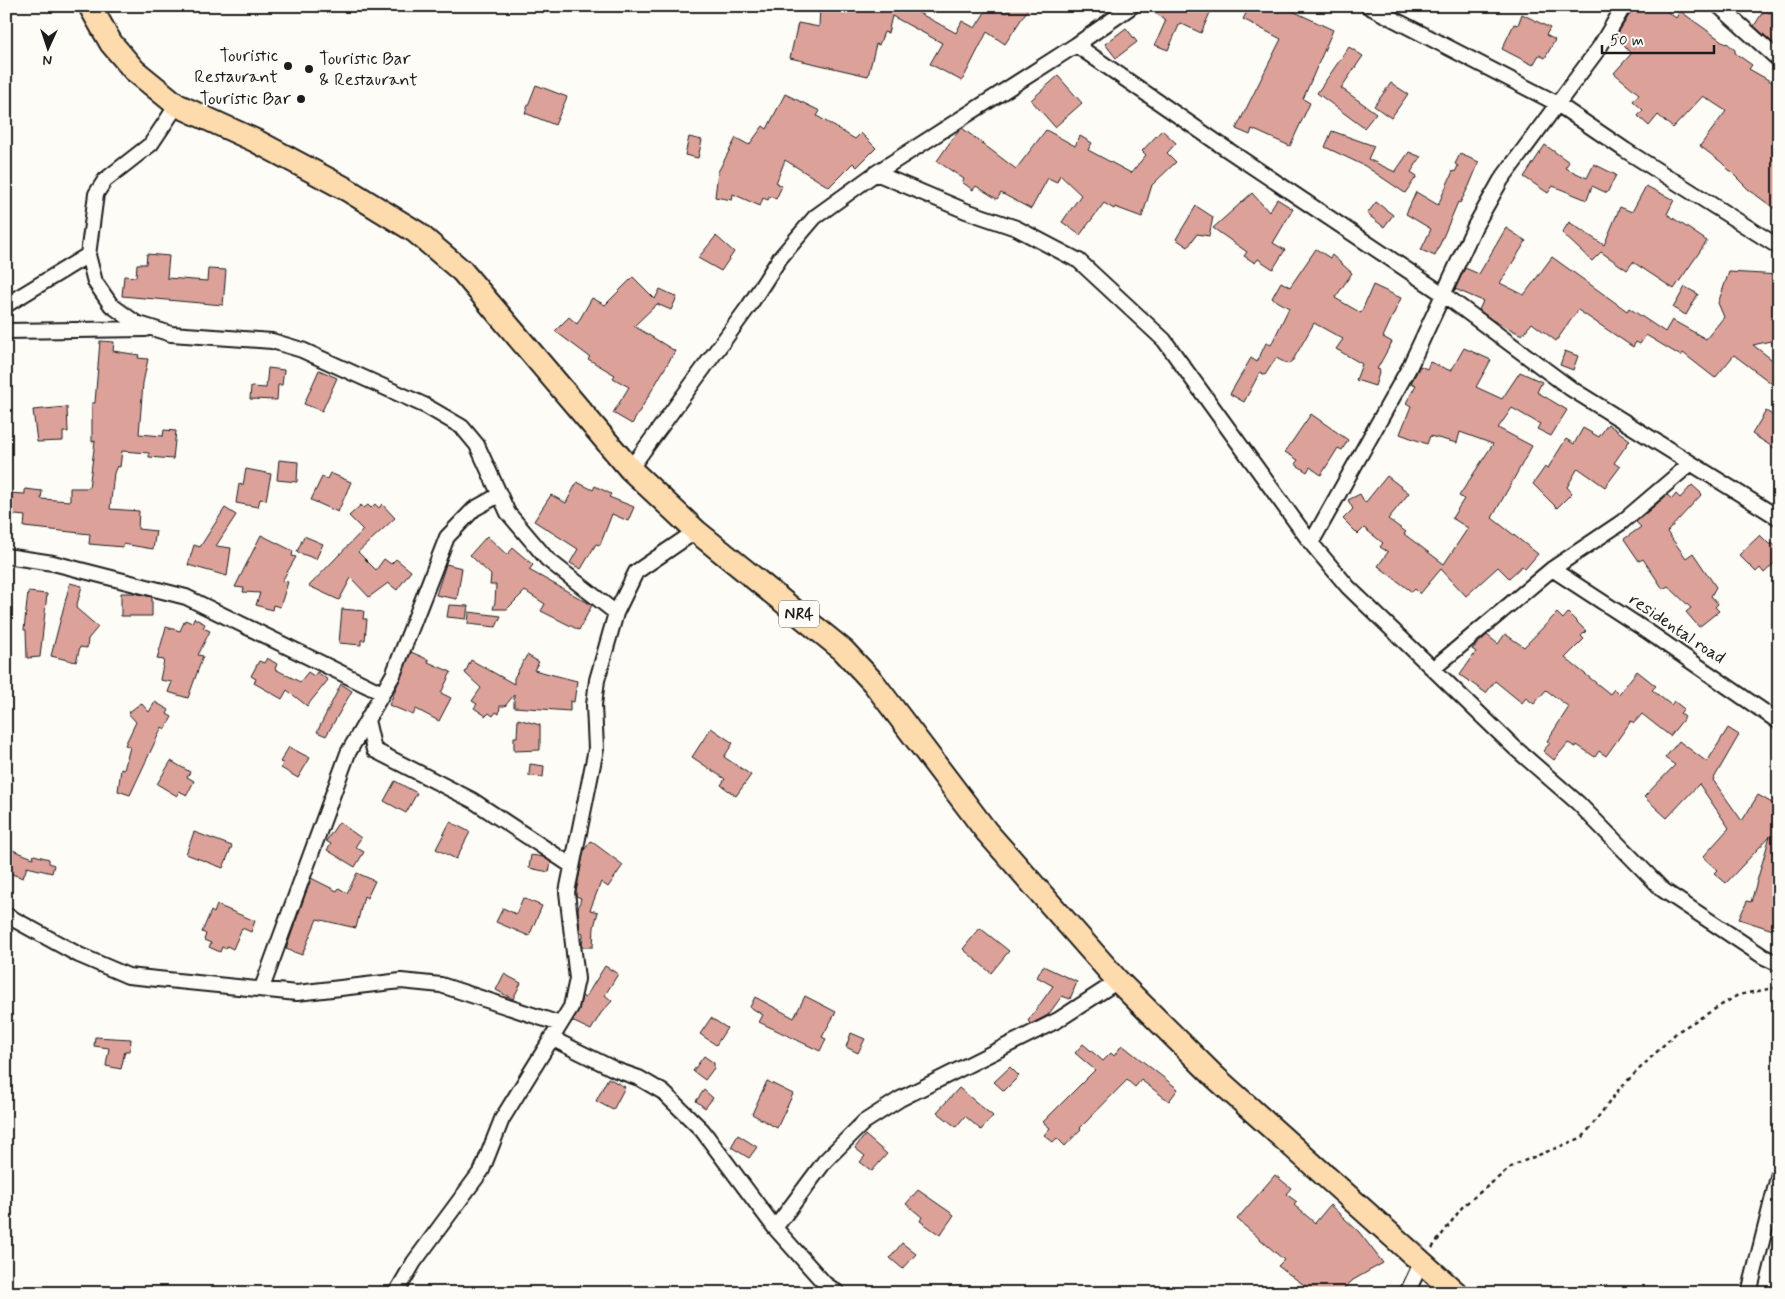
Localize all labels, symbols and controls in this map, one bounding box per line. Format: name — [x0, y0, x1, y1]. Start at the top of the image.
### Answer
north arrow — [22, 22, 72, 72]
scale bar — [1602, 22, 1715, 54]
text: 50 m — [1610, 31, 1644, 51]
place label: Touristic Restaurant — [194, 44, 278, 89]
place label: Touristic Bar & Restaurant — [319, 47, 418, 92]
text: N — [42, 51, 53, 69]
marker: Touristic Restaurant — [282, 60, 294, 72]
marker: Touristic Bar & Restaurant — [303, 63, 315, 75]
place label: Touristic Bar — [199, 87, 292, 111]
marker: Touristic Bar — [295, 93, 307, 105]
street label: residental road — [1624, 588, 1730, 670]
road number: NR4 — [779, 600, 819, 628]

